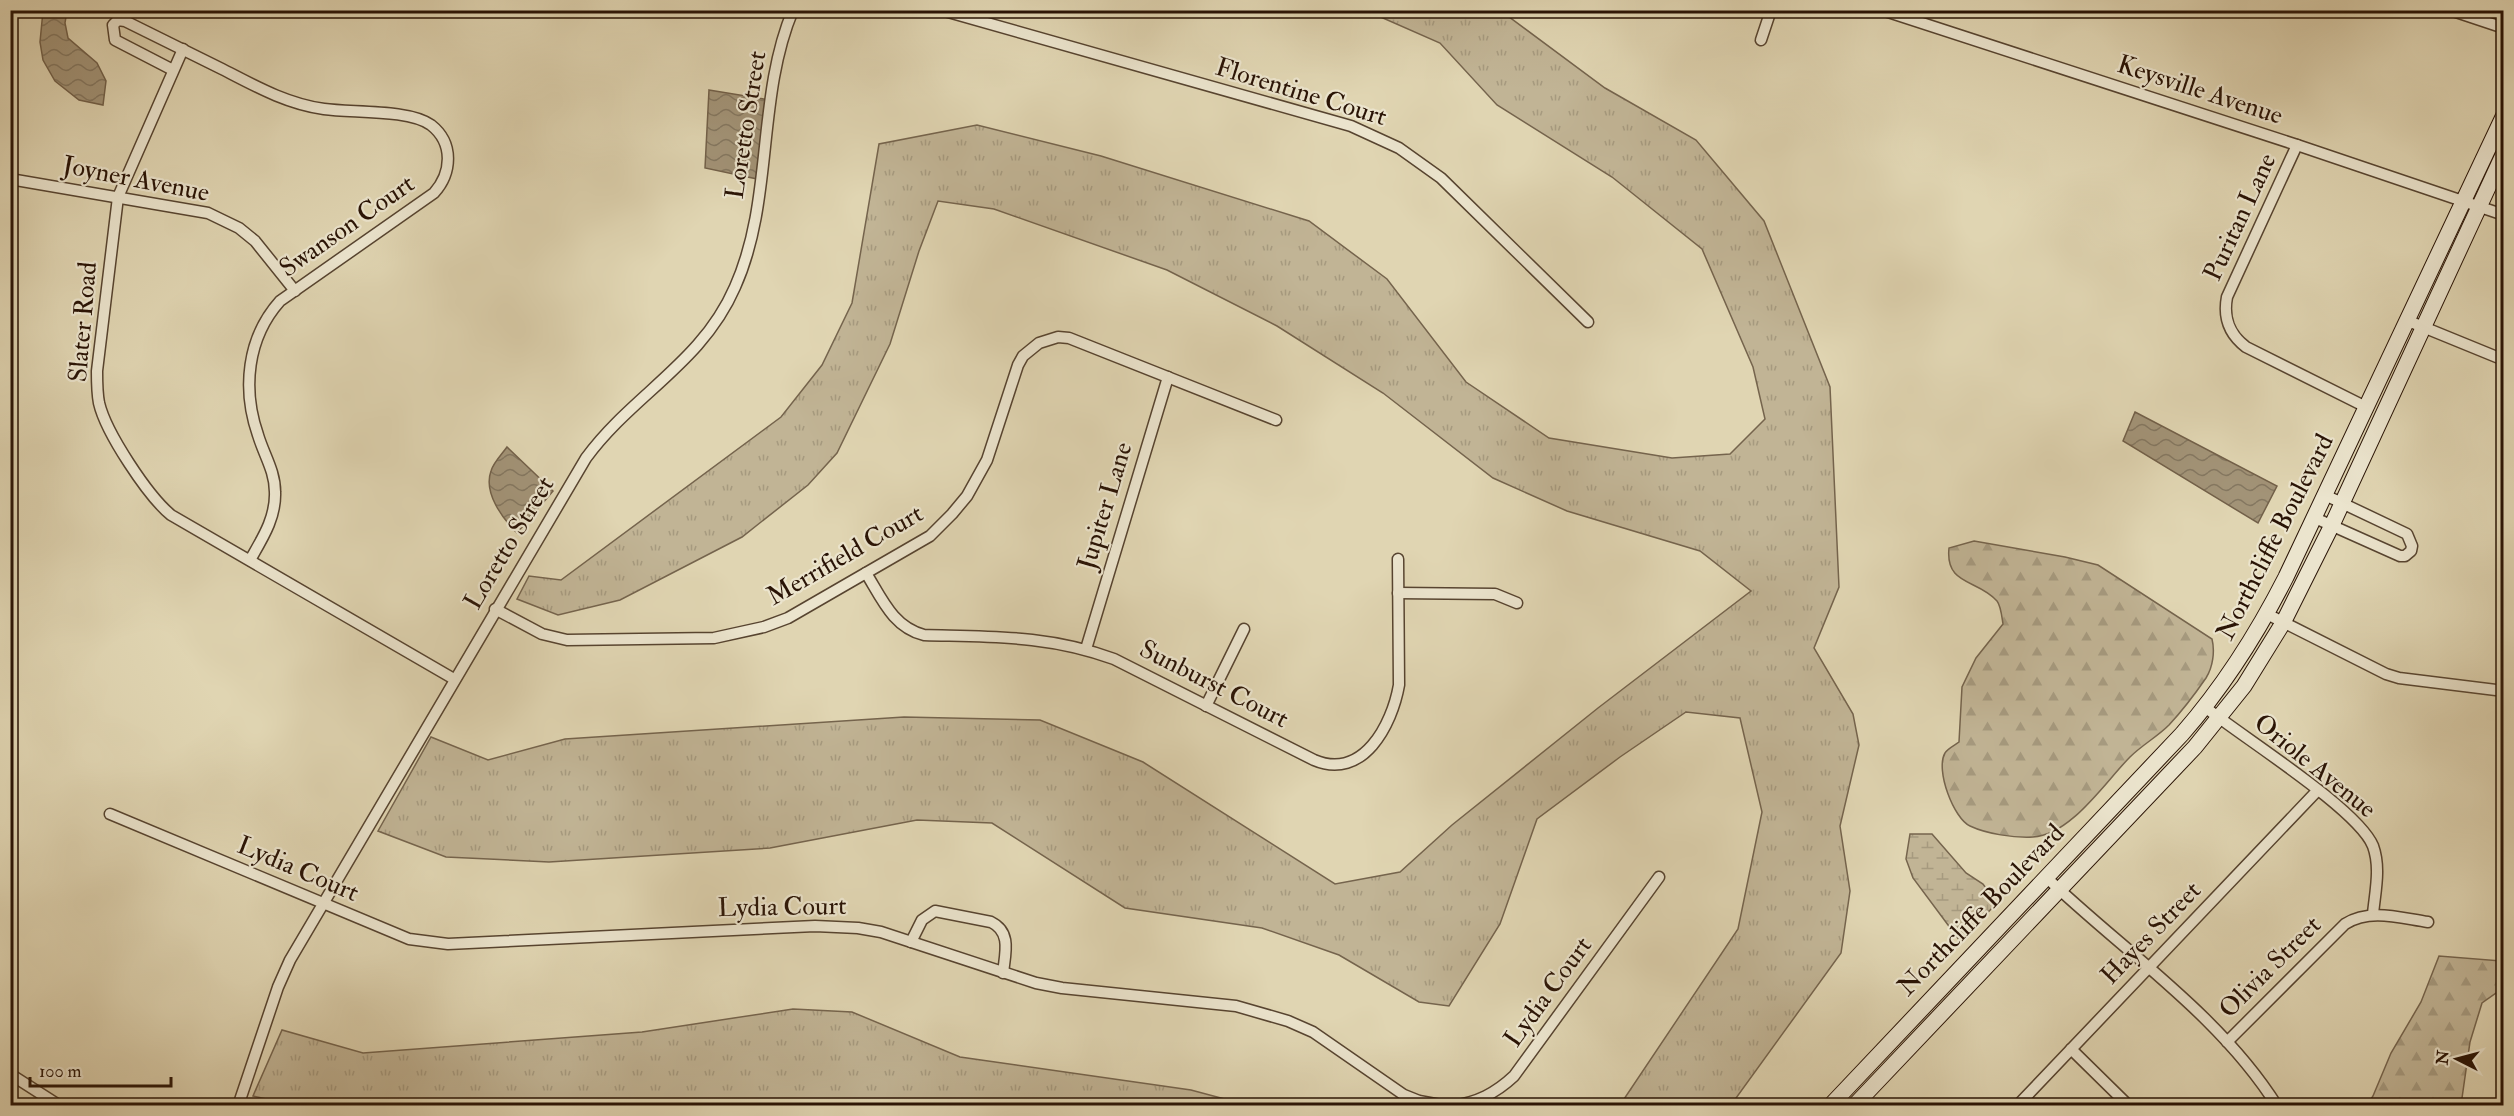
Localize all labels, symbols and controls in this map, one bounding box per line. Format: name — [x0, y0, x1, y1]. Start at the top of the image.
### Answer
street label: Keysville Avenue — [2113, 48, 2287, 132]
street label: Loretto Street — [719, 49, 773, 201]
street label: Florentine Court — [1212, 51, 1390, 133]
street label: Puritan Lane — [2197, 148, 2283, 286]
street label: Joyner Avenue — [59, 149, 212, 209]
street label: Swanson Court — [273, 168, 421, 284]
street label: Slater Road — [62, 260, 104, 383]
street label: Northcliffe Boulevard — [2209, 429, 2341, 645]
street label: Jupiter Lane — [1070, 438, 1141, 575]
street label: Loretto Street — [457, 471, 561, 615]
street label: Merrifield Court — [761, 497, 929, 613]
street label: Sunburst Court — [1134, 633, 1294, 735]
street label: Oriole Avenue — [2247, 707, 2383, 825]
street label: Northcliffe Boulevard — [1891, 817, 2071, 1003]
street label: Lydia Court — [232, 829, 364, 909]
street label: Hayes Street — [2094, 875, 2208, 991]
street label: Lydia Court — [717, 890, 847, 924]
street label: Olivia Street — [2212, 909, 2328, 1025]
street label: Lydia Court — [1497, 930, 1599, 1054]
north arrow — [2427, 1029, 2487, 1089]
text: N — [2432, 1049, 2454, 1067]
scale bar — [30, 1050, 171, 1088]
text: 100 m — [39, 1060, 82, 1083]

